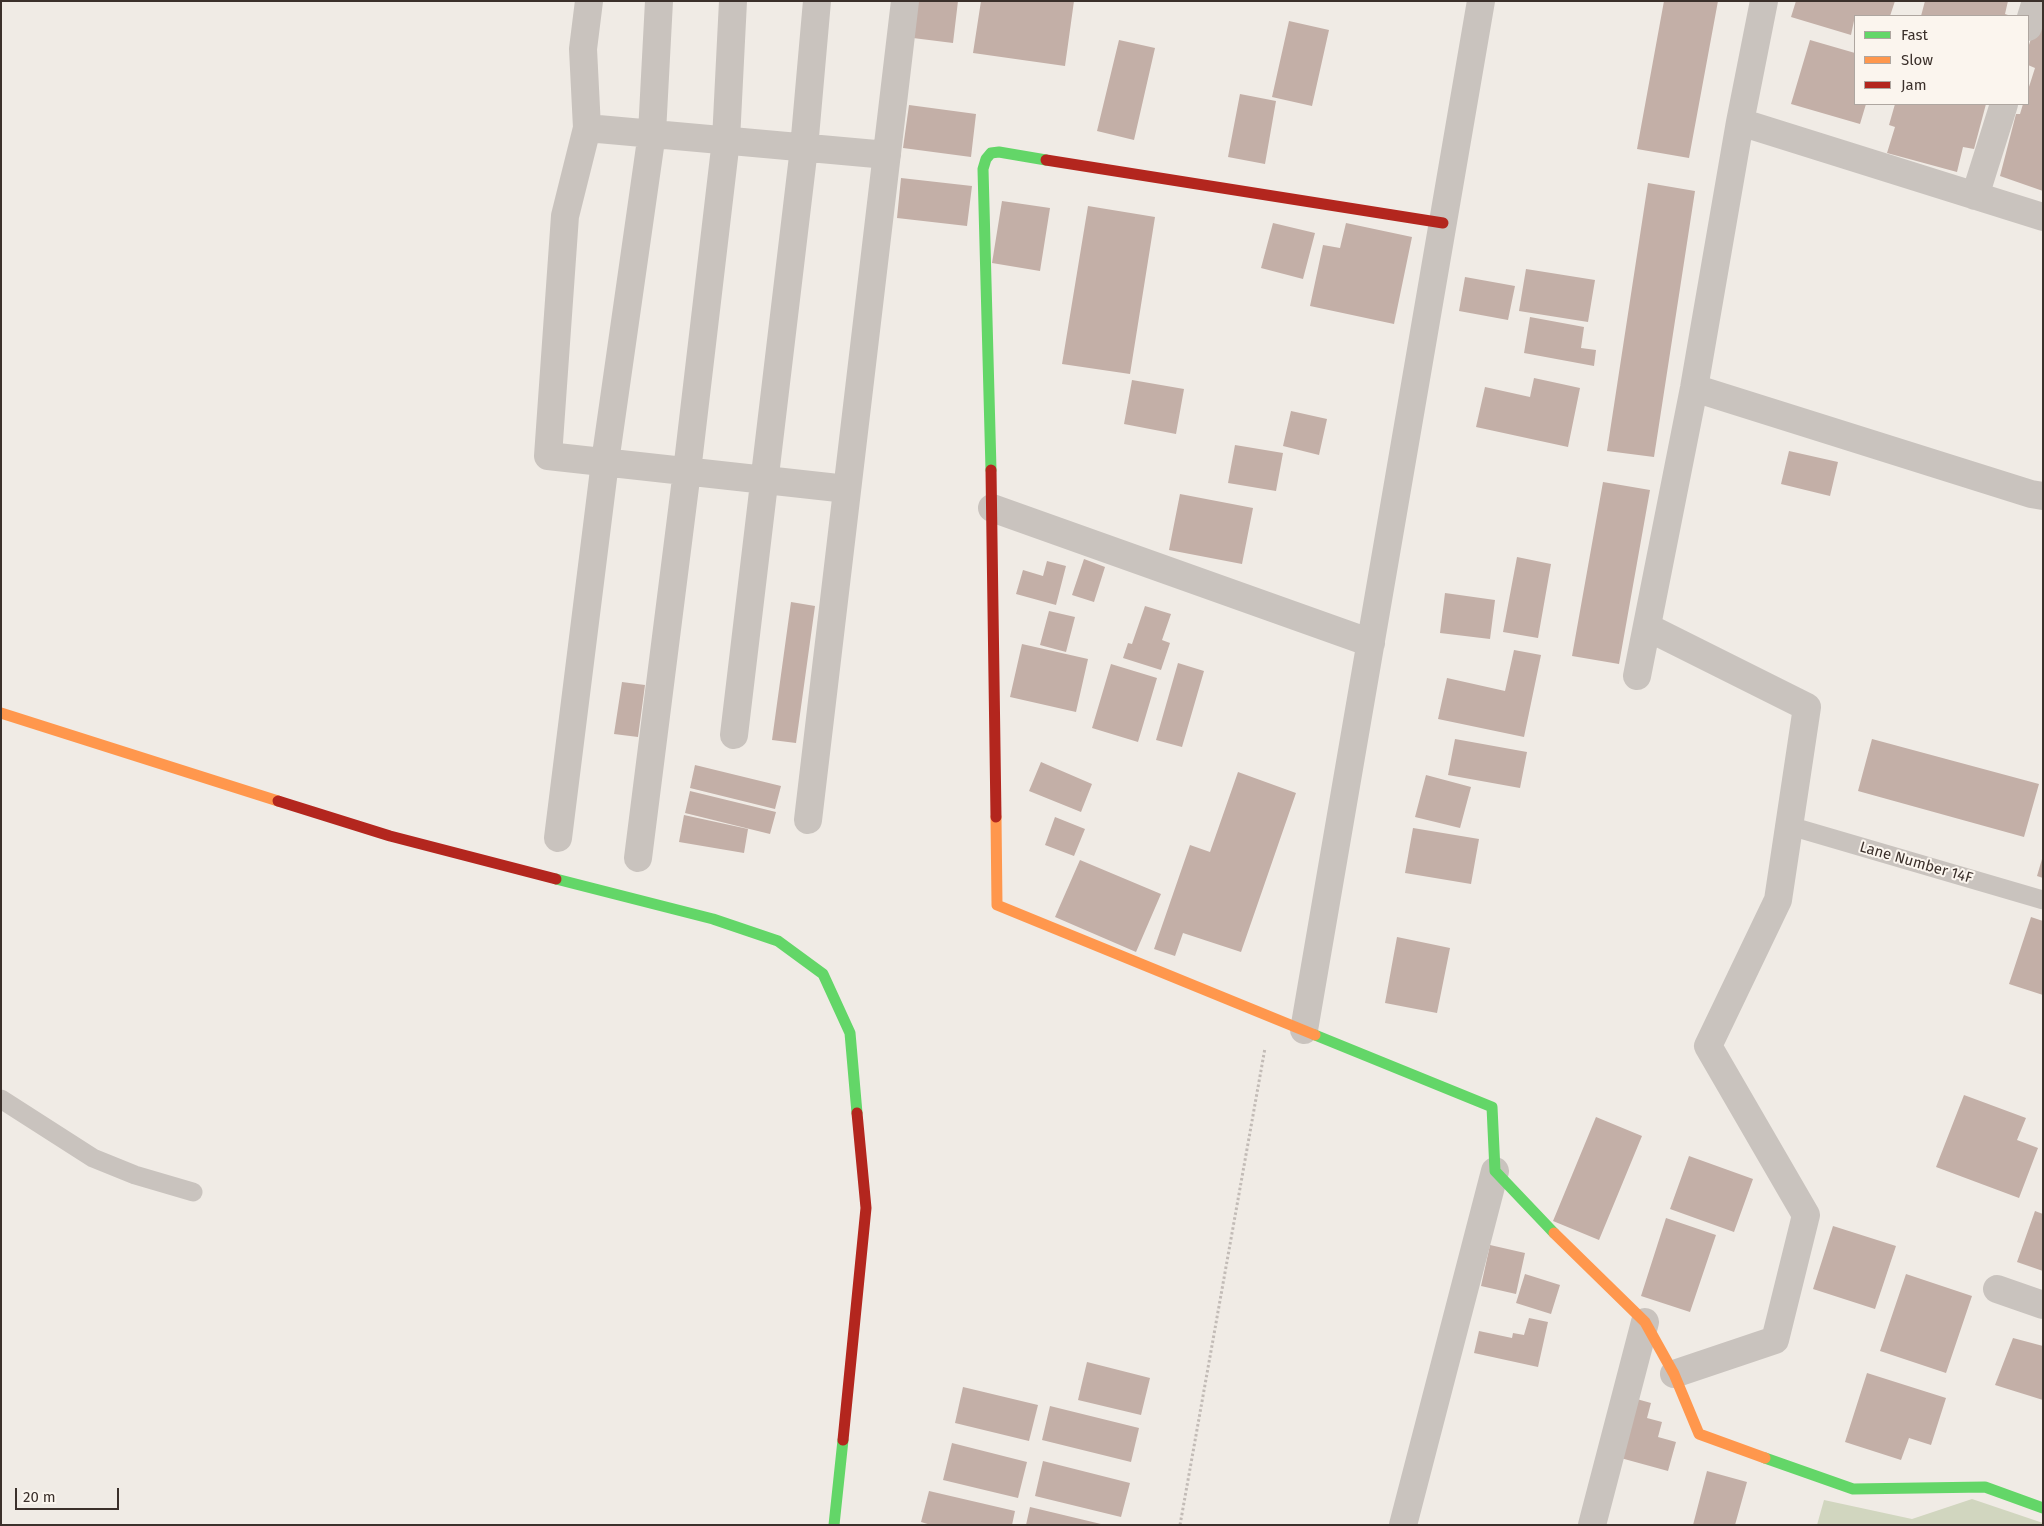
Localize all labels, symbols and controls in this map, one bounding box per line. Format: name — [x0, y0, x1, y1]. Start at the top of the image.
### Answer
legend — [1854, 15, 2029, 105]
text: Fast — [1901, 26, 1928, 44]
text: Slow — [1901, 51, 1933, 69]
text: Jam — [1901, 76, 1927, 94]
street label: Lane Number 14F — [1857, 838, 1975, 888]
scale bar — [18, 1478, 121, 1510]
text: 20 m — [23, 1488, 56, 1506]

